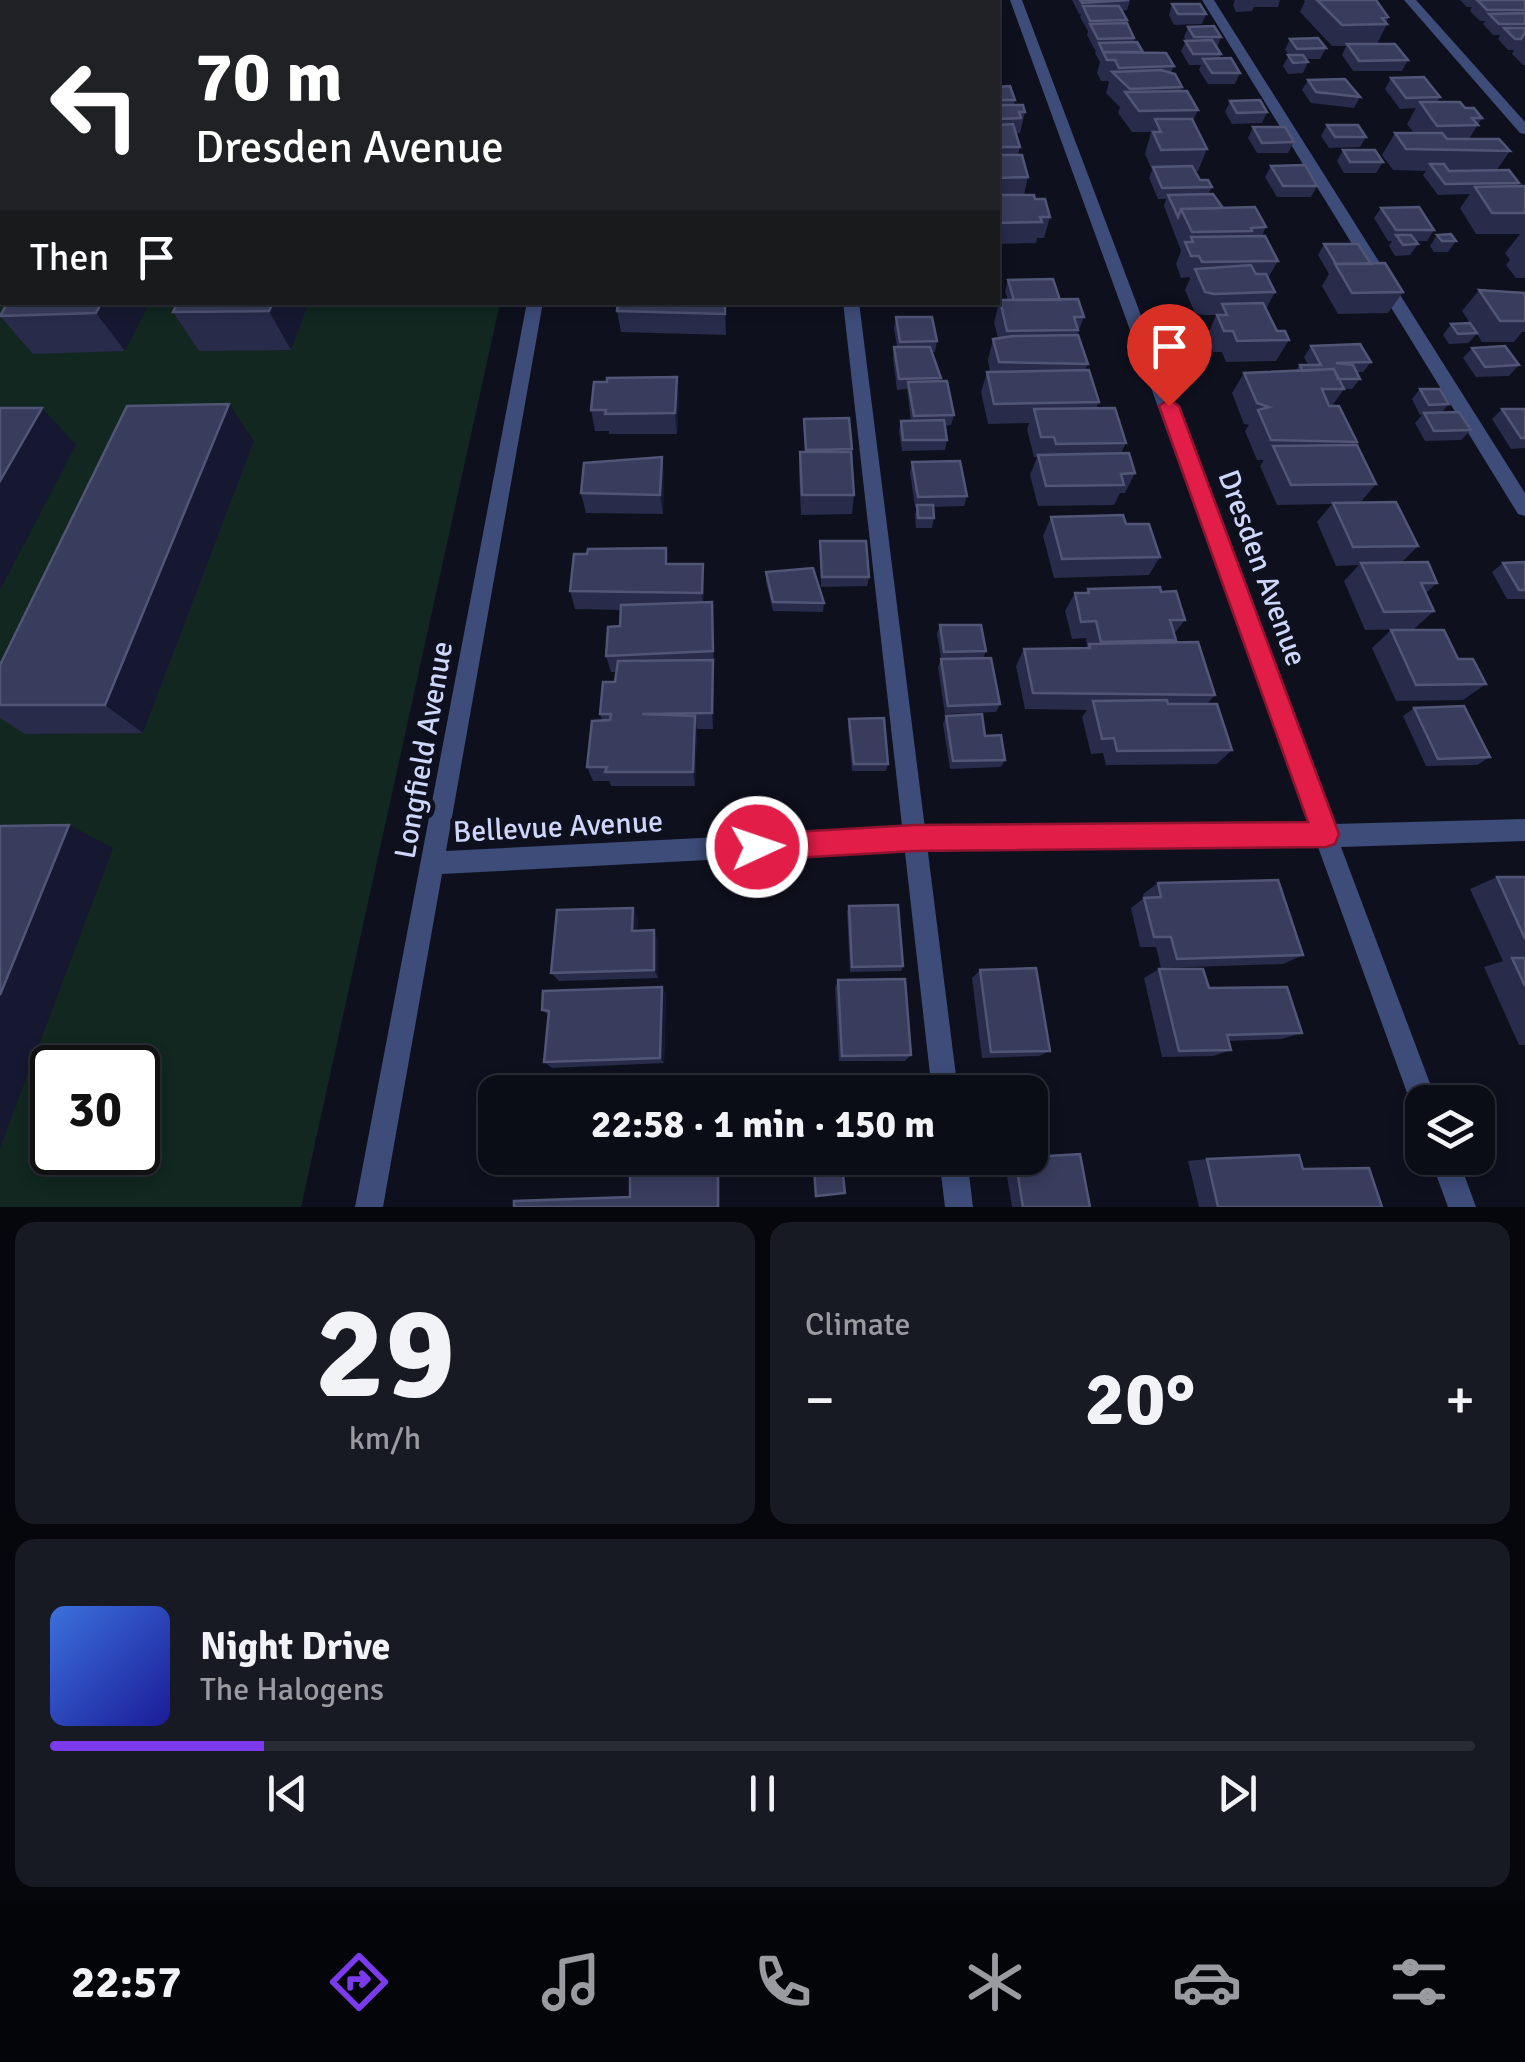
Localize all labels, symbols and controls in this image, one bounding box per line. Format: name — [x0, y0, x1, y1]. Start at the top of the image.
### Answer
text: 70 m — [195, 34, 343, 120]
icon: left — [30, 40, 160, 170]
text: Dresden Avenue — [195, 120, 504, 175]
icon: arrive — [129, 230, 184, 285]
text: Then — [30, 234, 109, 281]
pin — [1127, 304, 1212, 407]
icon: arrive — [1142, 319, 1197, 374]
street label: Dresden Avenue — [1209, 465, 1315, 671]
street label: Longfield Avenue — [387, 638, 461, 862]
position arrow — [705, 795, 809, 899]
street label: Bellevue Avenue — [452, 803, 664, 851]
speed limit sign: 30 — [30, 1045, 160, 1175]
map controls — [1405, 1085, 1495, 1175]
button: layers — [1405, 1085, 1495, 1175]
text: 22:58 · 1 min · 150 m — [591, 1101, 935, 1148]
text: 29 — [315, 1274, 455, 1434]
text: Climate — [805, 1305, 911, 1344]
text: 20° — [1085, 1353, 1196, 1446]
text: − — [805, 1366, 835, 1434]
text: + — [1445, 1366, 1475, 1434]
text: km/h — [349, 1419, 421, 1458]
text: Night Drive — [200, 1623, 390, 1670]
text: The Halogens — [200, 1670, 384, 1709]
icon: previous — [260, 1766, 315, 1821]
icon: pause — [735, 1766, 790, 1821]
icon: next — [1210, 1766, 1265, 1821]
icon: directions — [324, 1947, 394, 2017]
icon: music — [536, 1947, 606, 2017]
icon: phone — [748, 1947, 818, 2017]
icon: climate — [960, 1947, 1030, 2017]
icon: car — [1172, 1947, 1242, 2017]
icon: filters — [1384, 1947, 1454, 2017]
text: 22:57 — [71, 1955, 181, 2010]

